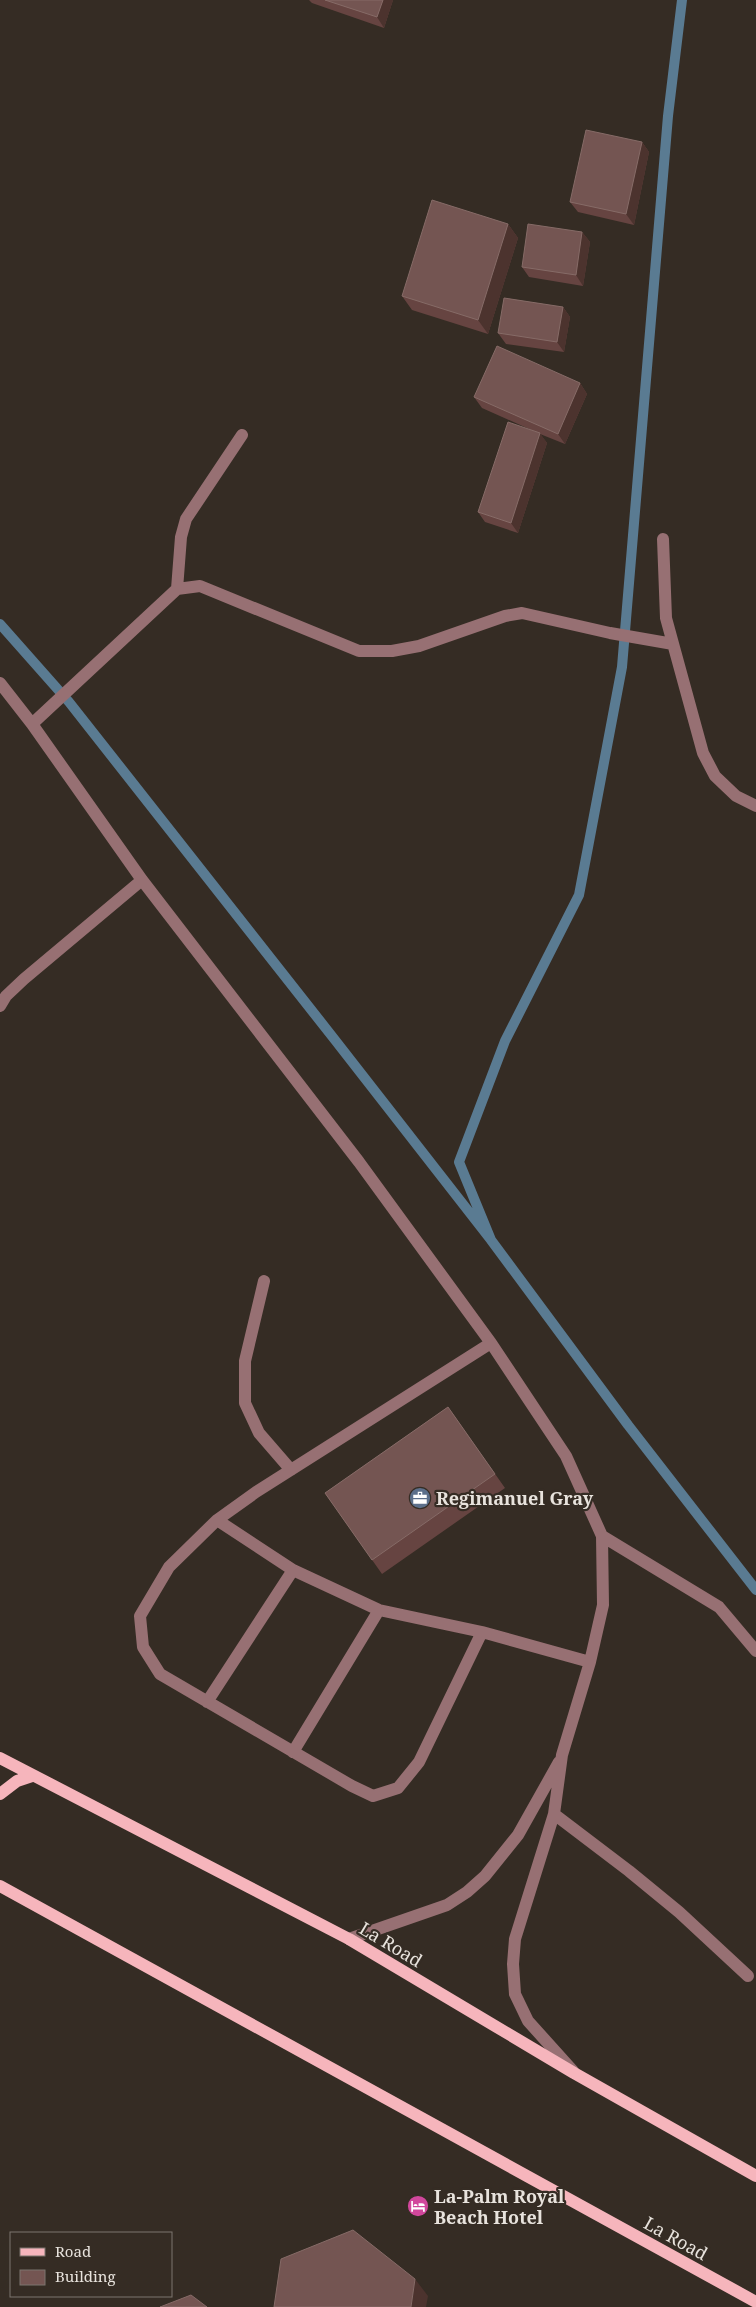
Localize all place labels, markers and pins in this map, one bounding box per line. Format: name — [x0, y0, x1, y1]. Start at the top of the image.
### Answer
office icon: Regimanuel Gray — [408, 1486, 432, 1510]
place label: Regimanuel Gray — [436, 1486, 594, 1510]
place label: La-Palm Royal Beach Hotel — [434, 2184, 565, 2229]
hotel icon: La-Palm Royal Beach Hotel — [406, 2194, 430, 2218]

